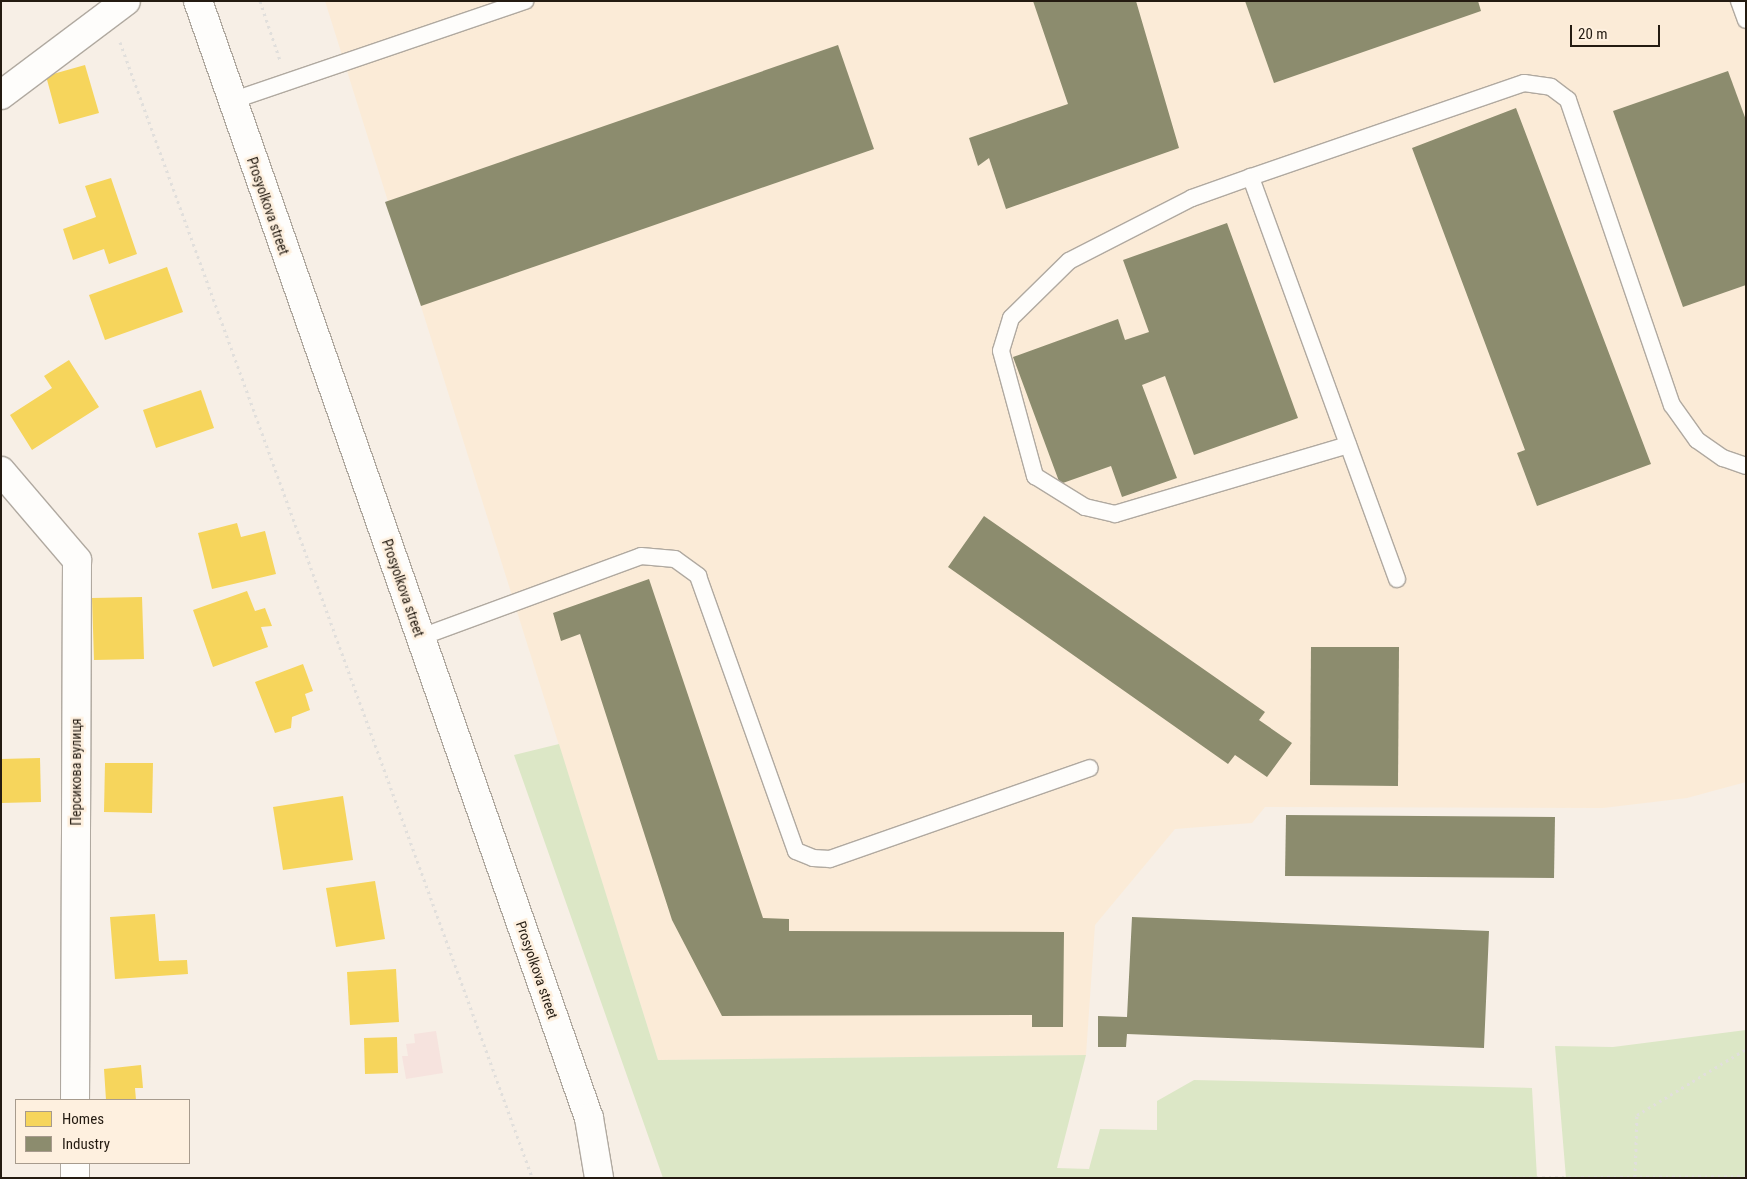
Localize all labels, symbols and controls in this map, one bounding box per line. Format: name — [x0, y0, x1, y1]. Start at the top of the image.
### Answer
scale bar — [1572, 15, 1662, 47]
text: 20 m — [1578, 25, 1608, 43]
street label: Prosyolkova street — [243, 155, 293, 257]
street label: Prosyolkova street — [378, 537, 428, 639]
street label: Персикова вулиця — [68, 718, 84, 826]
street label: Prosyolkova street — [512, 919, 562, 1021]
legend — [15, 1099, 190, 1164]
text: Homes — [62, 1110, 104, 1128]
text: Industry — [62, 1135, 110, 1153]

